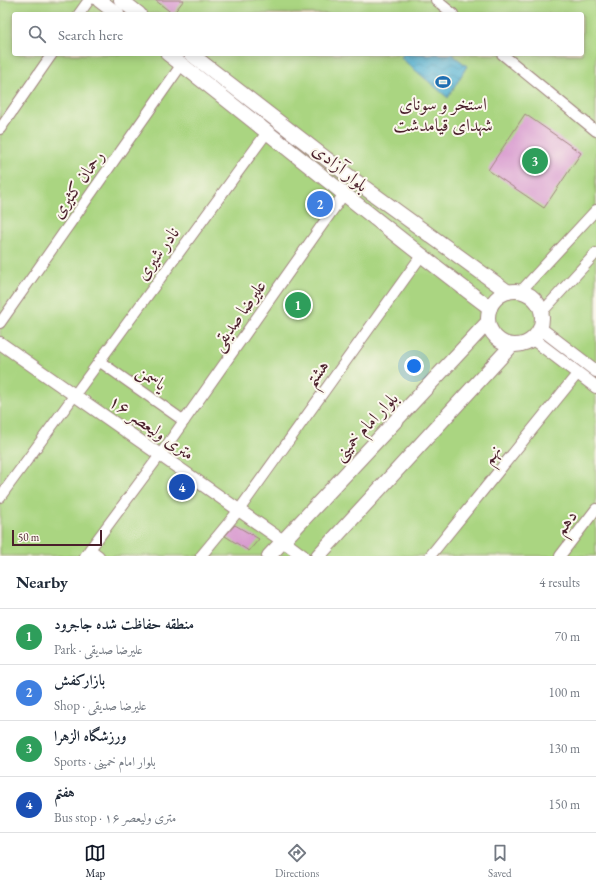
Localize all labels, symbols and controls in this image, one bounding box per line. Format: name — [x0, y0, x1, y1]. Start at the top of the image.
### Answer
search box — [12, 12, 584, 56]
icon: search — [26, 23, 48, 45]
text: Search here — [58, 25, 123, 44]
sports icon: استخر و سونای شهدای قیامدشت — [434, 73, 452, 91]
place label: استخر و سونای شهدای قیامدشت — [393, 92, 493, 137]
street label: بلوار آزادی — [308, 138, 374, 196]
street label: رحمان کثیری — [45, 145, 109, 223]
pin: 3 — [522, 146, 548, 176]
pin: 2 — [307, 189, 333, 219]
street label: نادر شیری — [130, 222, 184, 284]
street label: علیرضا صدیقی — [205, 275, 272, 356]
pin: 1 — [285, 290, 311, 320]
street label: هشتم — [298, 355, 339, 395]
your location — [404, 356, 424, 376]
street label: یاسمن — [132, 359, 173, 397]
street label: بلوار امام خمینی — [327, 387, 406, 469]
street label: ۱۶ متری ولیعصر — [104, 389, 199, 466]
street label: نهم — [476, 439, 511, 472]
pin: 4 — [169, 472, 195, 502]
street label: دهم — [548, 505, 587, 543]
scale bar — [12, 528, 102, 547]
text: 50 m — [18, 530, 39, 544]
text: Nearby — [16, 571, 68, 593]
text: 4 results — [539, 574, 580, 591]
text: منطقه حفاظت شده جاجرود — [54, 614, 194, 633]
text: 1 — [26, 628, 32, 645]
text: 70 m — [555, 628, 580, 645]
text: Park · علیرضا صدیقی — [54, 641, 143, 658]
text: بازارکفش — [54, 670, 105, 689]
text: 2 — [26, 684, 32, 701]
text: 100 m — [549, 684, 580, 701]
text: Shop · علیرضا صدیقی — [54, 697, 147, 714]
text: ورزشگاه الزهرا — [54, 726, 126, 745]
text: 3 — [26, 740, 32, 757]
text: 130 m — [549, 740, 580, 757]
text: Sports · بلوار امام خمینی — [54, 753, 156, 770]
text: هفتم — [54, 782, 75, 801]
text: 4 — [26, 796, 32, 813]
text: 150 m — [549, 796, 580, 813]
text: Bus stop · ۱۶ متری ولیعصر — [54, 809, 176, 826]
tab: Map — [84, 842, 106, 880]
tab: Directions — [275, 842, 319, 880]
tab: Saved — [488, 842, 512, 880]

